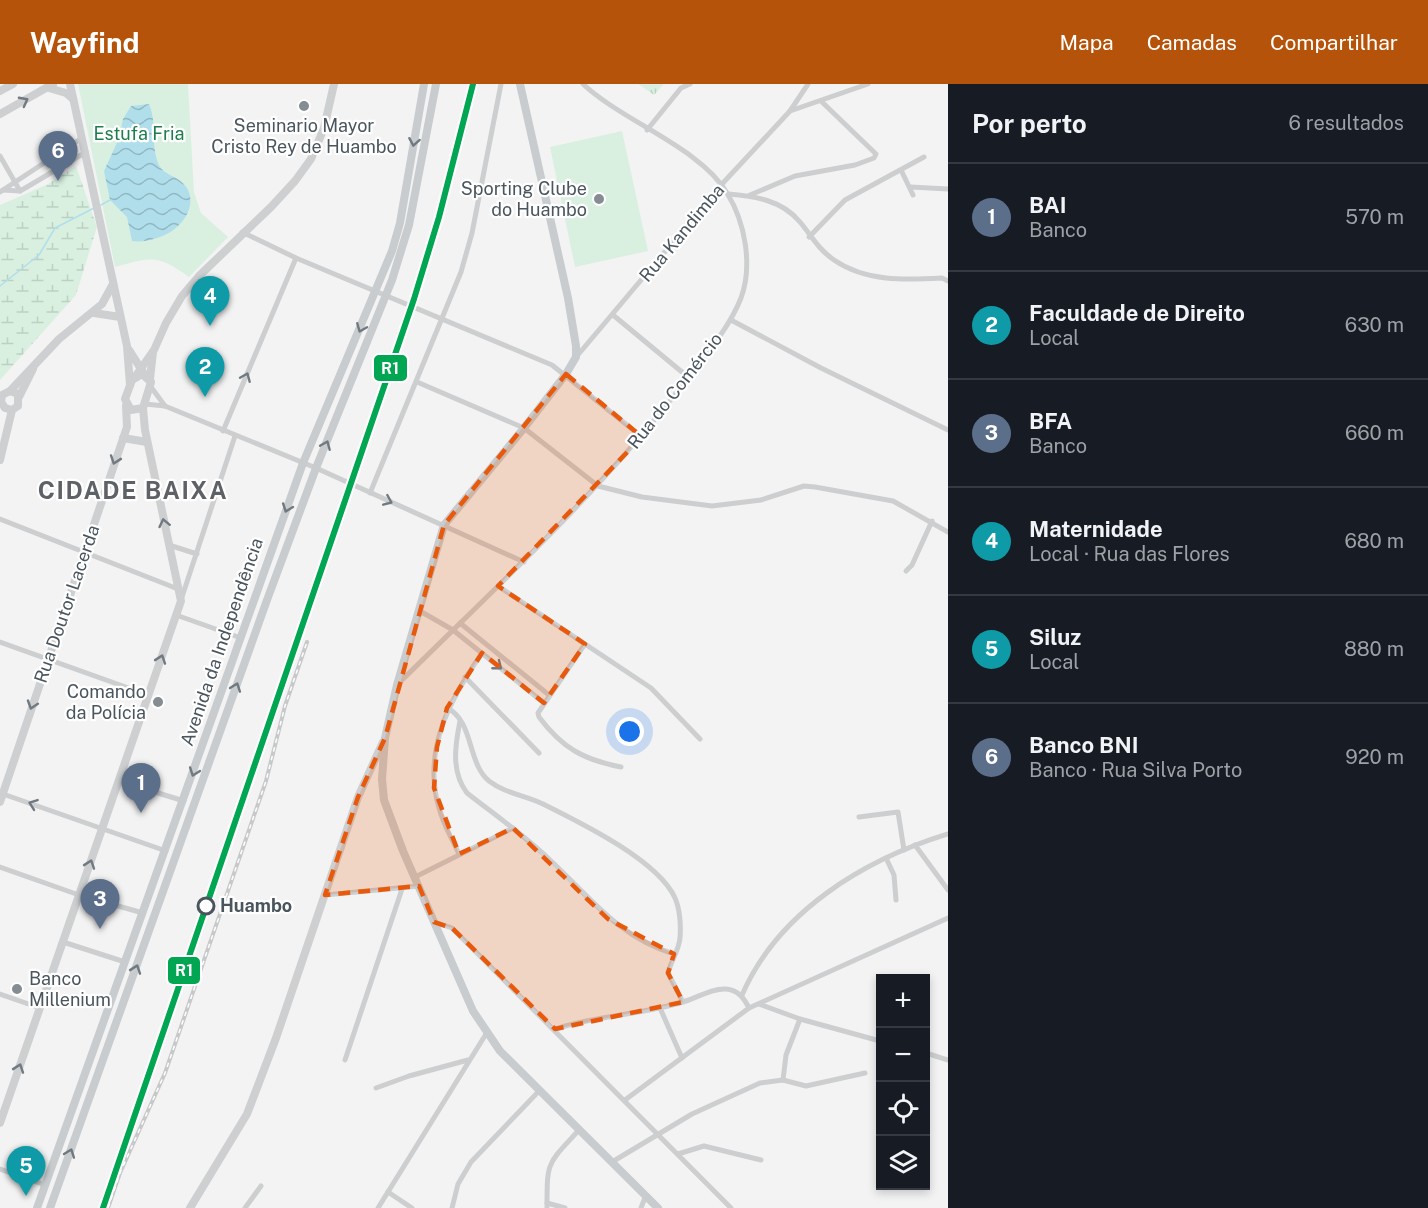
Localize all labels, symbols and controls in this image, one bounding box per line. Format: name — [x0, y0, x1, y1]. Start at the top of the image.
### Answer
text: Wayfind — [30, 26, 140, 59]
text: Mapa — [1060, 30, 1114, 55]
text: Camadas — [1147, 30, 1237, 55]
text: Compartilhar — [1270, 30, 1398, 55]
one-way arrow — [18, 97, 29, 108]
marker: Seminario Mayor Cristo Rey de Huambo — [297, 99, 311, 113]
text: Por perto — [972, 108, 1087, 139]
text: 6 resultados — [1289, 111, 1404, 135]
place label: Seminario Mayor Cristo Rey de Huambo — [211, 115, 397, 157]
park label: Estufa Fria — [94, 123, 184, 144]
pin: 6 — [38, 132, 78, 181]
one-way arrow — [408, 136, 421, 146]
place label: Sporting Clube do Huambo — [461, 178, 587, 220]
street label: Rua Kandimba — [635, 180, 728, 286]
marker: Sporting Clube do Huambo — [592, 192, 606, 206]
text: BAI — [1029, 192, 1067, 218]
text: 1 — [987, 205, 996, 229]
text: 570 m — [1345, 205, 1404, 229]
text: Banco — [1029, 218, 1087, 242]
pin: 4 — [190, 276, 230, 326]
text: Faculdade de Direito — [1029, 300, 1245, 326]
text: 2 — [985, 313, 998, 337]
text: 630 m — [1345, 313, 1404, 337]
one-way arrow — [356, 322, 368, 333]
text: Local — [1029, 326, 1079, 350]
street label: Rua do Comércio — [623, 329, 726, 453]
pin: 2 — [186, 348, 224, 397]
line badge: R1 — [373, 354, 408, 382]
text: R1 — [381, 359, 399, 378]
one-way arrow — [238, 372, 250, 383]
text: BFA — [1029, 408, 1072, 434]
text: 3 — [985, 421, 998, 445]
text: 660 m — [1345, 421, 1404, 445]
text: Banco — [1029, 434, 1087, 458]
one-way arrow — [318, 440, 330, 451]
one-way arrow — [110, 454, 123, 465]
district label: CIDADE BAIXA — [38, 476, 228, 504]
one-way arrow — [382, 493, 393, 505]
one-way arrow — [281, 503, 294, 513]
text: Maternidade — [1029, 516, 1163, 542]
one-way arrow — [158, 518, 171, 528]
street label: Rua Doutor Lacerda — [30, 522, 103, 686]
text: 4 — [985, 529, 998, 553]
text: 680 m — [1344, 529, 1404, 553]
street label: Avenida da Independência — [176, 535, 267, 749]
text: Local · Rua das Flores — [1029, 542, 1230, 566]
text: Siluz — [1029, 624, 1081, 650]
text: 5 — [985, 637, 998, 661]
text: 880 m — [1344, 637, 1404, 661]
text: Local — [1029, 650, 1079, 674]
one-way arrow — [153, 655, 166, 665]
one-way arrow — [491, 659, 502, 670]
place label: Comando da Polícia — [66, 681, 146, 723]
one-way arrow — [229, 682, 242, 693]
marker: Comando da Polícia — [151, 695, 165, 709]
one-way arrow — [27, 699, 40, 710]
your location — [615, 717, 644, 746]
text: Banco BNI — [1029, 732, 1138, 758]
text: 6 — [985, 745, 998, 769]
text: 920 m — [1345, 745, 1404, 769]
text: Banco · Rua Silva Porto — [1029, 758, 1242, 782]
pin: 1 — [122, 764, 160, 813]
one-way arrow — [188, 766, 201, 776]
one-way arrow — [28, 799, 39, 812]
one-way arrow — [83, 859, 96, 870]
pin: 3 — [80, 880, 120, 929]
place label: Huambo — [220, 895, 292, 916]
marker: Huambo — [197, 897, 215, 915]
line badge: R1 — [167, 956, 201, 985]
text: R1 — [175, 961, 193, 980]
one-way arrow — [128, 965, 141, 975]
place label: Banco Millenium — [29, 968, 111, 1010]
map controls — [876, 974, 930, 1190]
button: + — [876, 974, 930, 1028]
marker: Banco Millenium — [10, 982, 24, 996]
button: − — [876, 1028, 930, 1082]
one-way arrow — [12, 1063, 25, 1074]
button: locate — [876, 1082, 930, 1136]
button: layers — [876, 1136, 930, 1190]
pin: 5 — [6, 1146, 46, 1196]
one-way arrow — [63, 1148, 76, 1159]

